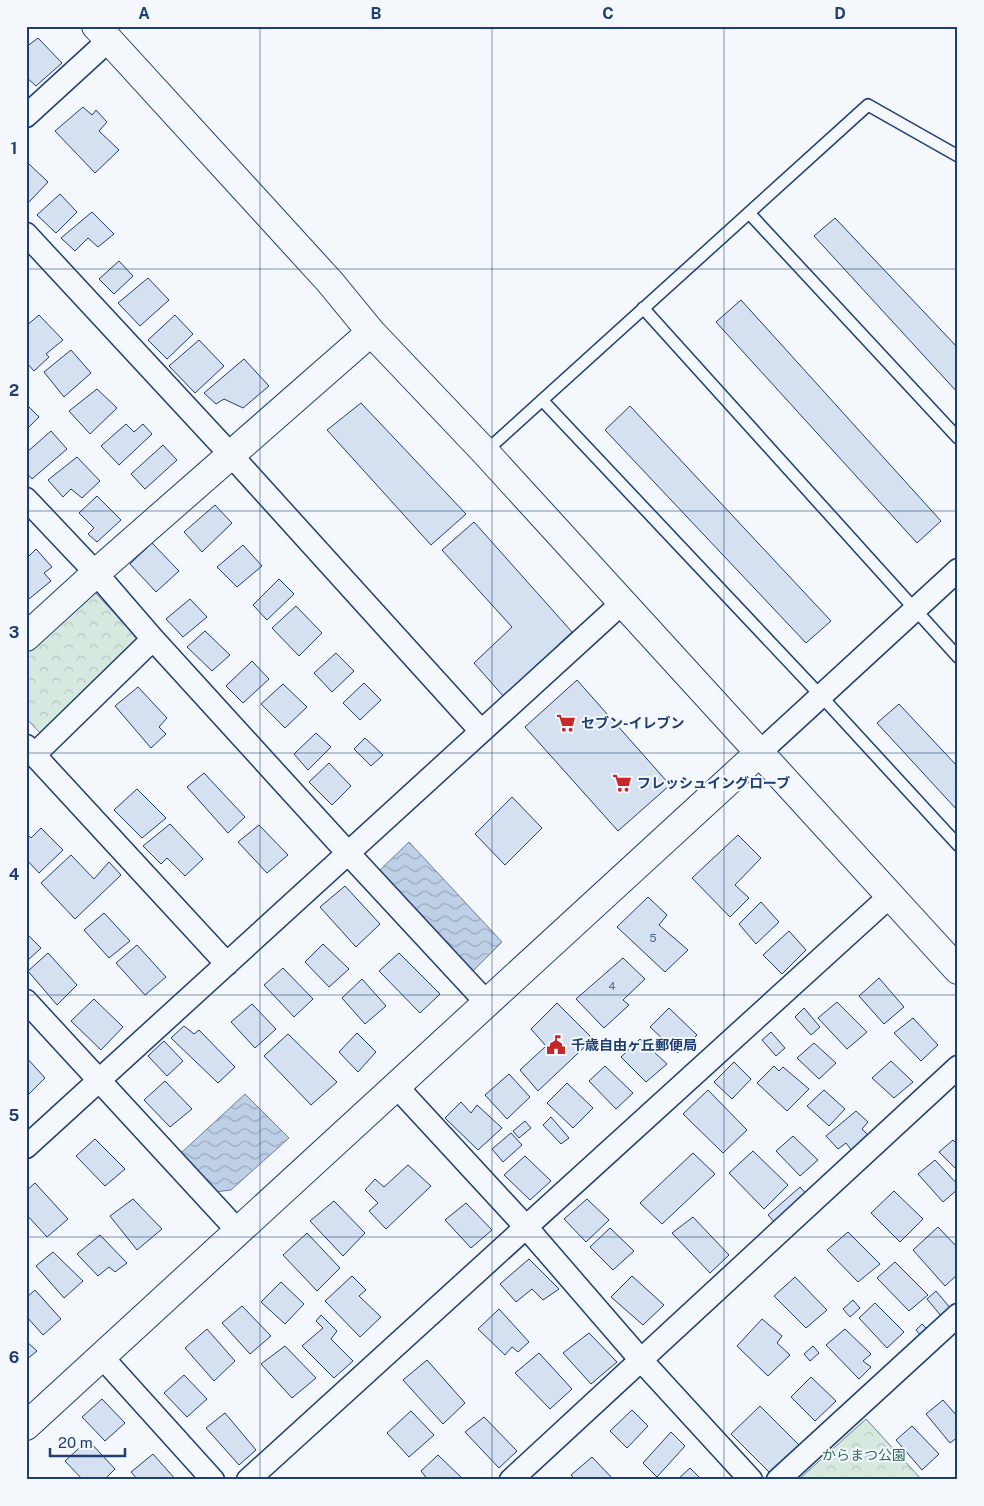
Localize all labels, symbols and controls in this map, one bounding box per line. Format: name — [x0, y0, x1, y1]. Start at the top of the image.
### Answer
text: A — [138, 4, 150, 23]
text: B — [371, 4, 382, 23]
text: C — [602, 4, 614, 23]
text: D — [834, 4, 846, 23]
text: 1 — [11, 139, 17, 158]
text: 2 — [9, 381, 19, 400]
text: 3 — [9, 623, 19, 642]
supermarket icon: セブン-イレブン — [555, 712, 577, 734]
place label: セブン-イレブン — [581, 715, 685, 731]
supermarket icon: フレッシュイングローブ — [611, 772, 633, 794]
place label: フレッシュイングローブ — [637, 775, 790, 791]
text: 4 — [9, 865, 20, 884]
house number: 5 — [649, 932, 657, 944]
house number: 4 — [609, 980, 616, 992]
public building icon: 千歳自由ヶ丘郵便局 — [545, 1034, 567, 1056]
place label: 千歳自由ヶ丘郵便局 — [571, 1037, 697, 1053]
text: 5 — [9, 1106, 20, 1125]
text: 6 — [9, 1348, 19, 1367]
scale bar — [50, 1426, 125, 1458]
text: 20 m — [58, 1434, 93, 1451]
park label: からまつ公園 — [822, 1447, 906, 1463]

